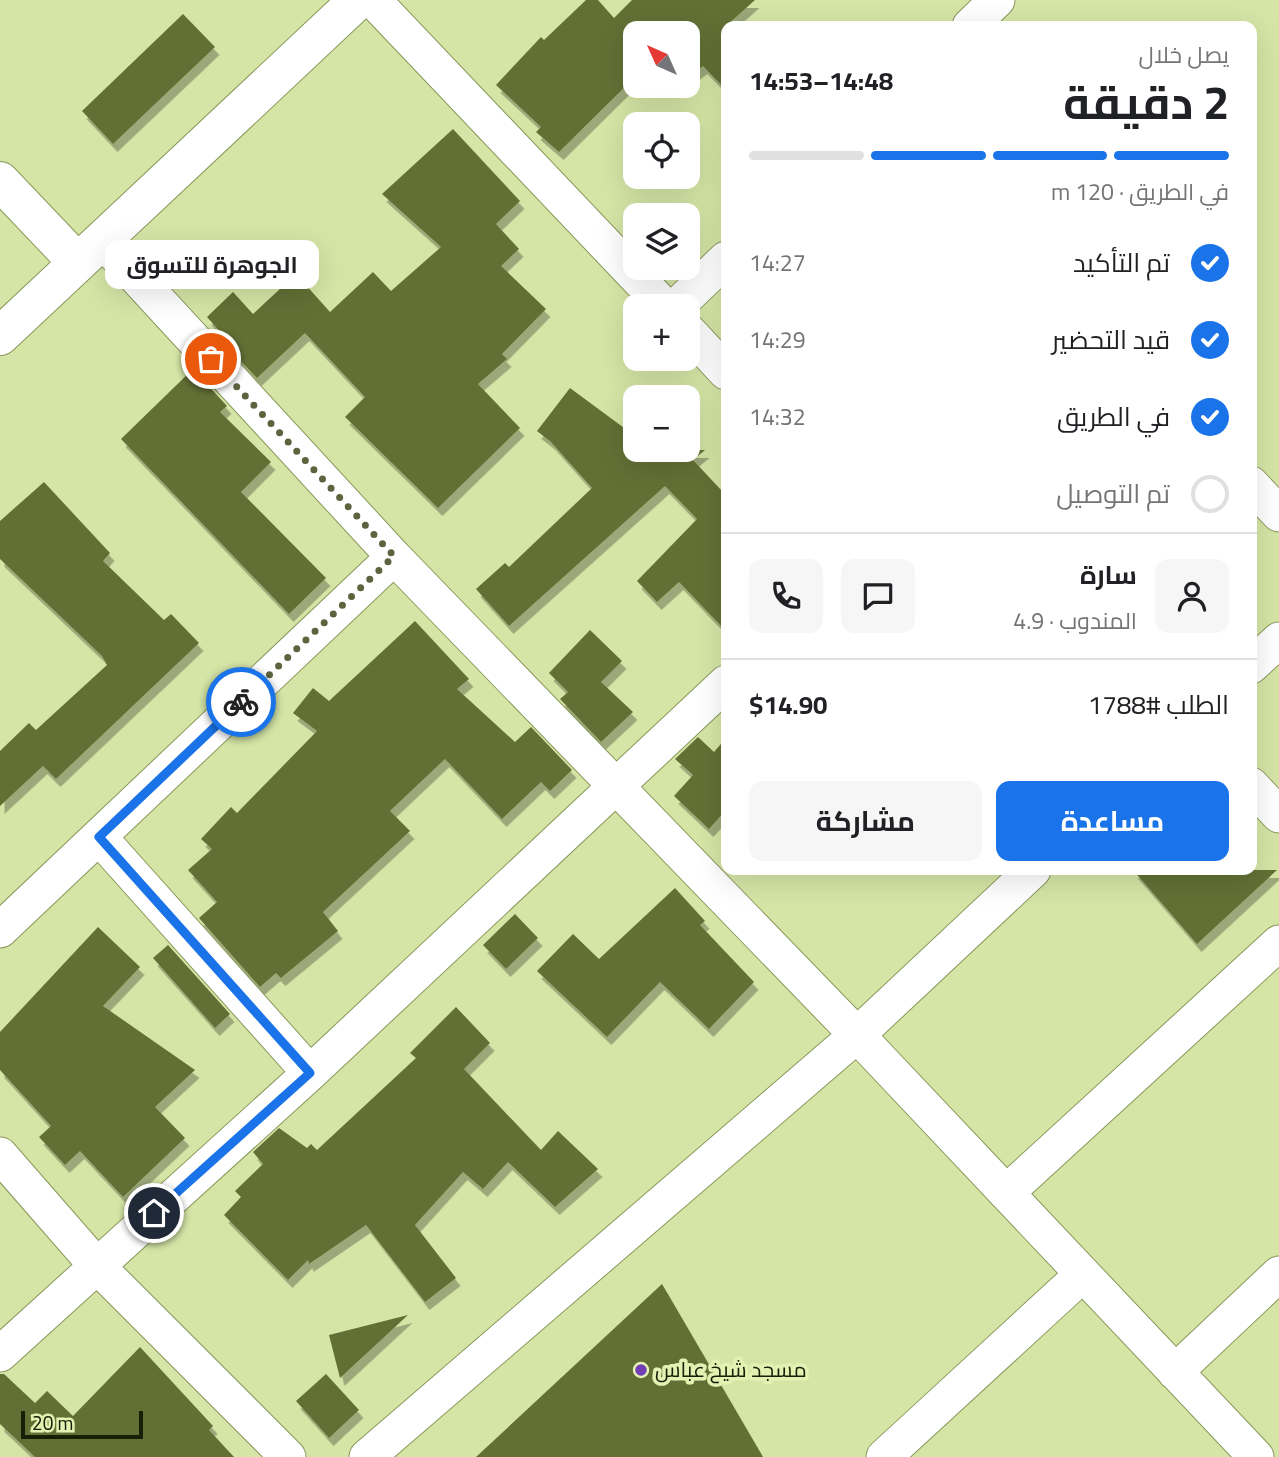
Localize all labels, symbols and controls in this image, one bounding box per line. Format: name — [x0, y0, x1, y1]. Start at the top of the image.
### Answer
north arrow — [623, 21, 700, 98]
map controls — [623, 21, 700, 462]
text: يصل خلال — [1139, 33, 1229, 76]
text: 14:48–14:53 — [749, 56, 893, 105]
text: 2 دقيقة — [1063, 59, 1229, 145]
button: locate — [623, 112, 700, 189]
text: في الطريق · 120 m — [1051, 170, 1229, 213]
button: layers — [623, 203, 700, 280]
text: تم التأكيد — [1073, 238, 1170, 287]
callout: الجوهرة للتسوق — [104, 240, 318, 289]
text: 14:27 — [749, 241, 806, 284]
text: الجوهرة للتسوق — [126, 243, 298, 286]
icon: check — [1191, 244, 1229, 282]
button: + — [623, 294, 700, 371]
text: قيد التحضير — [1052, 315, 1170, 364]
text: 14:29 — [749, 318, 806, 361]
icon: check — [1191, 321, 1229, 359]
pin — [181, 329, 241, 389]
icon: bag — [192, 340, 230, 378]
button: − — [623, 385, 700, 462]
text: في الطريق — [1057, 392, 1170, 441]
text: 14:32 — [749, 395, 806, 438]
icon: check — [1191, 398, 1229, 436]
text: تم التوصيل — [1056, 469, 1170, 518]
text: سارة — [1080, 550, 1137, 599]
button: phone — [749, 559, 823, 633]
button: chat — [841, 559, 915, 633]
button: person — [1155, 559, 1229, 633]
text: المندوب · 4.9 — [1013, 599, 1137, 642]
courier — [206, 667, 276, 737]
text: $14.90 — [749, 680, 828, 729]
text: الطلب #1788 — [1088, 680, 1229, 729]
icon: bike — [222, 683, 260, 721]
button: مشاركة — [749, 781, 982, 861]
button: مساعدة — [996, 781, 1229, 861]
pin — [124, 1183, 184, 1243]
icon: home — [135, 1194, 173, 1232]
place label: مسجد شيخ عباس — [655, 1350, 807, 1389]
marker: مسجد شيخ عباس — [633, 1362, 649, 1378]
text: 20 m — [32, 1405, 73, 1441]
scale bar — [21, 1408, 144, 1440]

